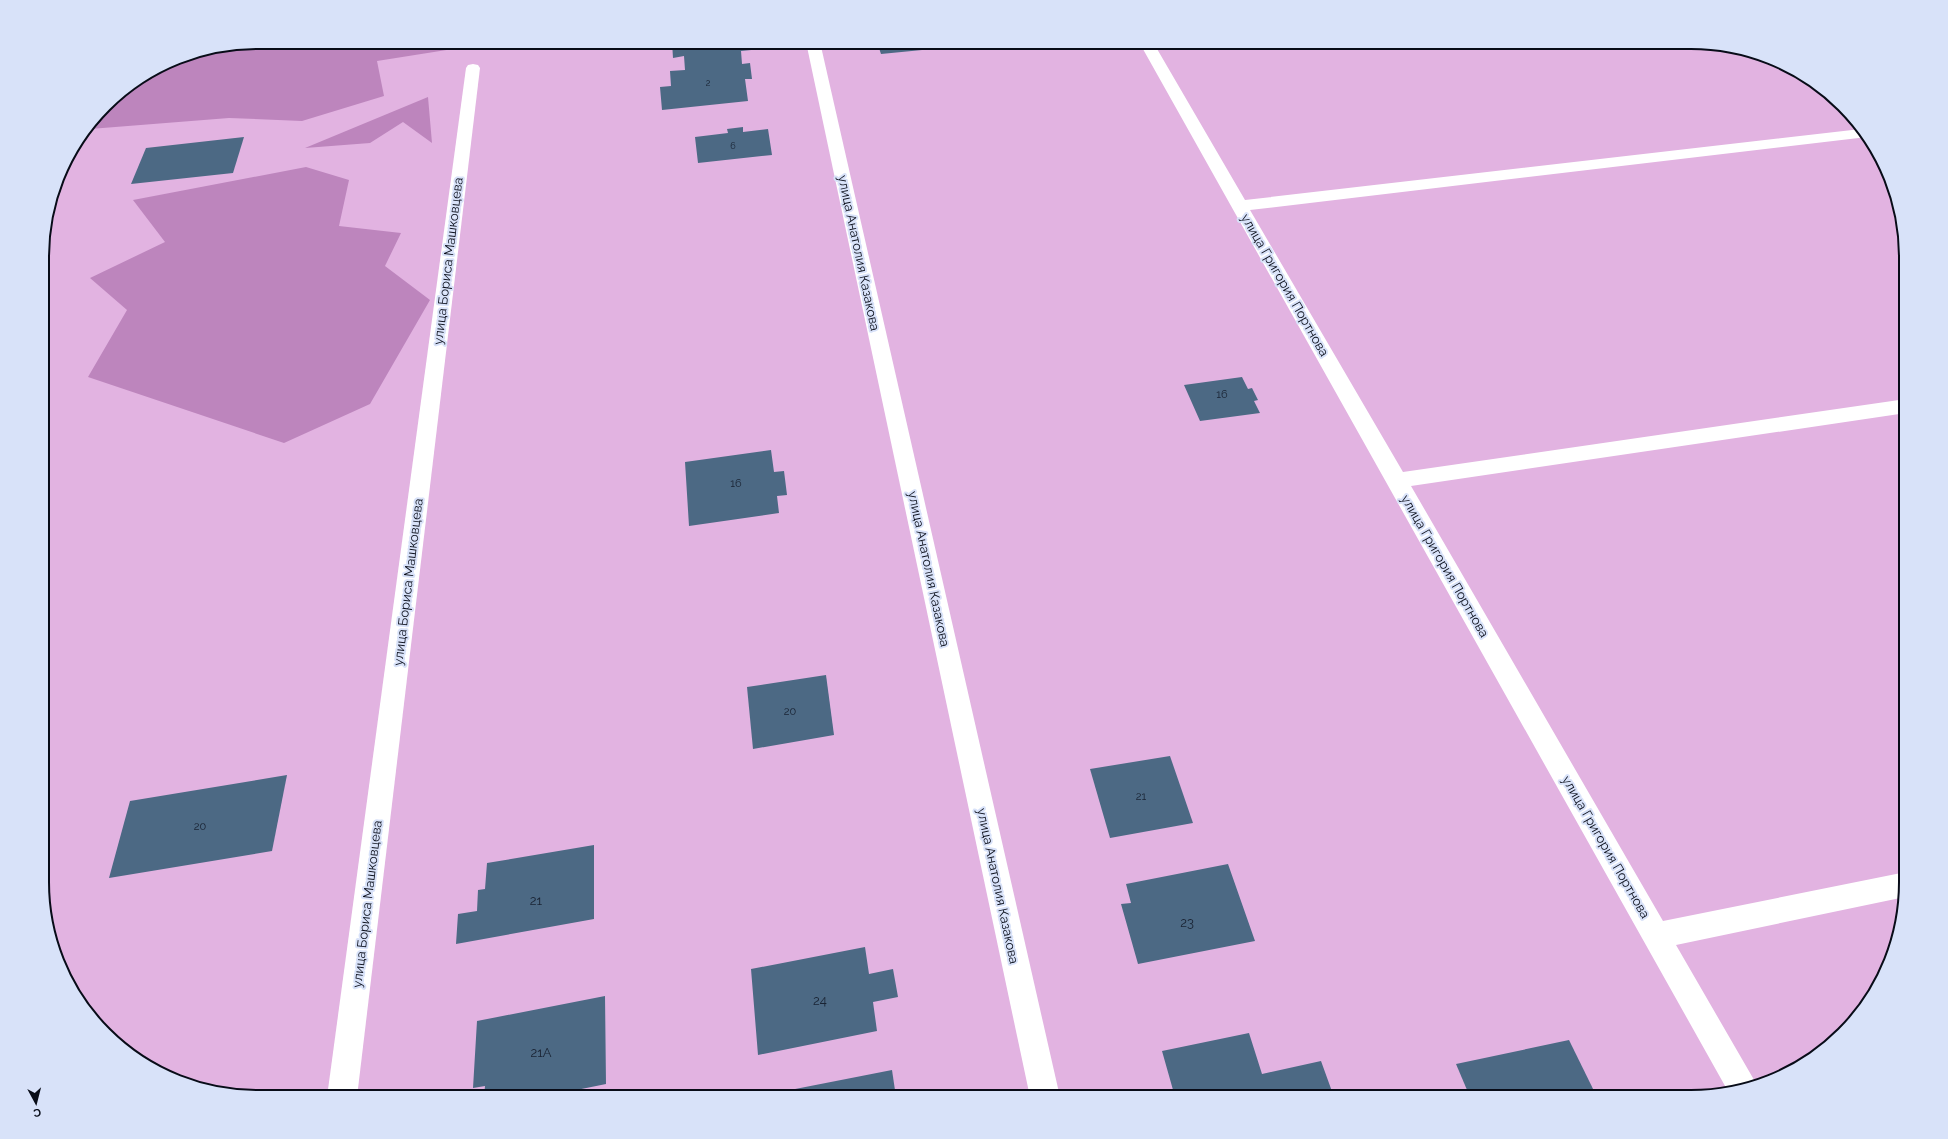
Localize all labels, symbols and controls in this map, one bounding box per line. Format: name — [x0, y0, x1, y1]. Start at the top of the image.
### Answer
house number: 2 — [706, 78, 711, 88]
house number: 6 — [730, 141, 736, 151]
street label: улица Анатолия Казакова — [835, 174, 883, 332]
street label: улица Бориса Машковцева — [430, 176, 466, 346]
street label: улица Григория Портнова — [1238, 211, 1332, 359]
house number: 16 — [1216, 388, 1228, 401]
house number: 16 — [730, 477, 742, 490]
street label: улица Анатолия Казакова — [905, 490, 953, 648]
street label: улица Григория Портнова — [1398, 492, 1492, 640]
street label: улица Бориса Машковцева — [390, 497, 426, 667]
house number: 20 — [784, 705, 796, 718]
street label: улица Григория Портнова — [1559, 773, 1653, 921]
house number: 21 — [1136, 790, 1147, 803]
street label: улица Анатолия Казакова — [974, 807, 1022, 965]
street label: улица Бориса Машковцева — [349, 819, 385, 989]
house number: 20 — [194, 820, 206, 833]
house number: 21 — [530, 893, 543, 908]
house number: 23 — [1180, 915, 1194, 930]
house number: 24 — [813, 993, 827, 1008]
house number: 21А — [530, 1045, 552, 1060]
north arrow — [16, 1083, 56, 1123]
text: С — [32, 1106, 42, 1119]

